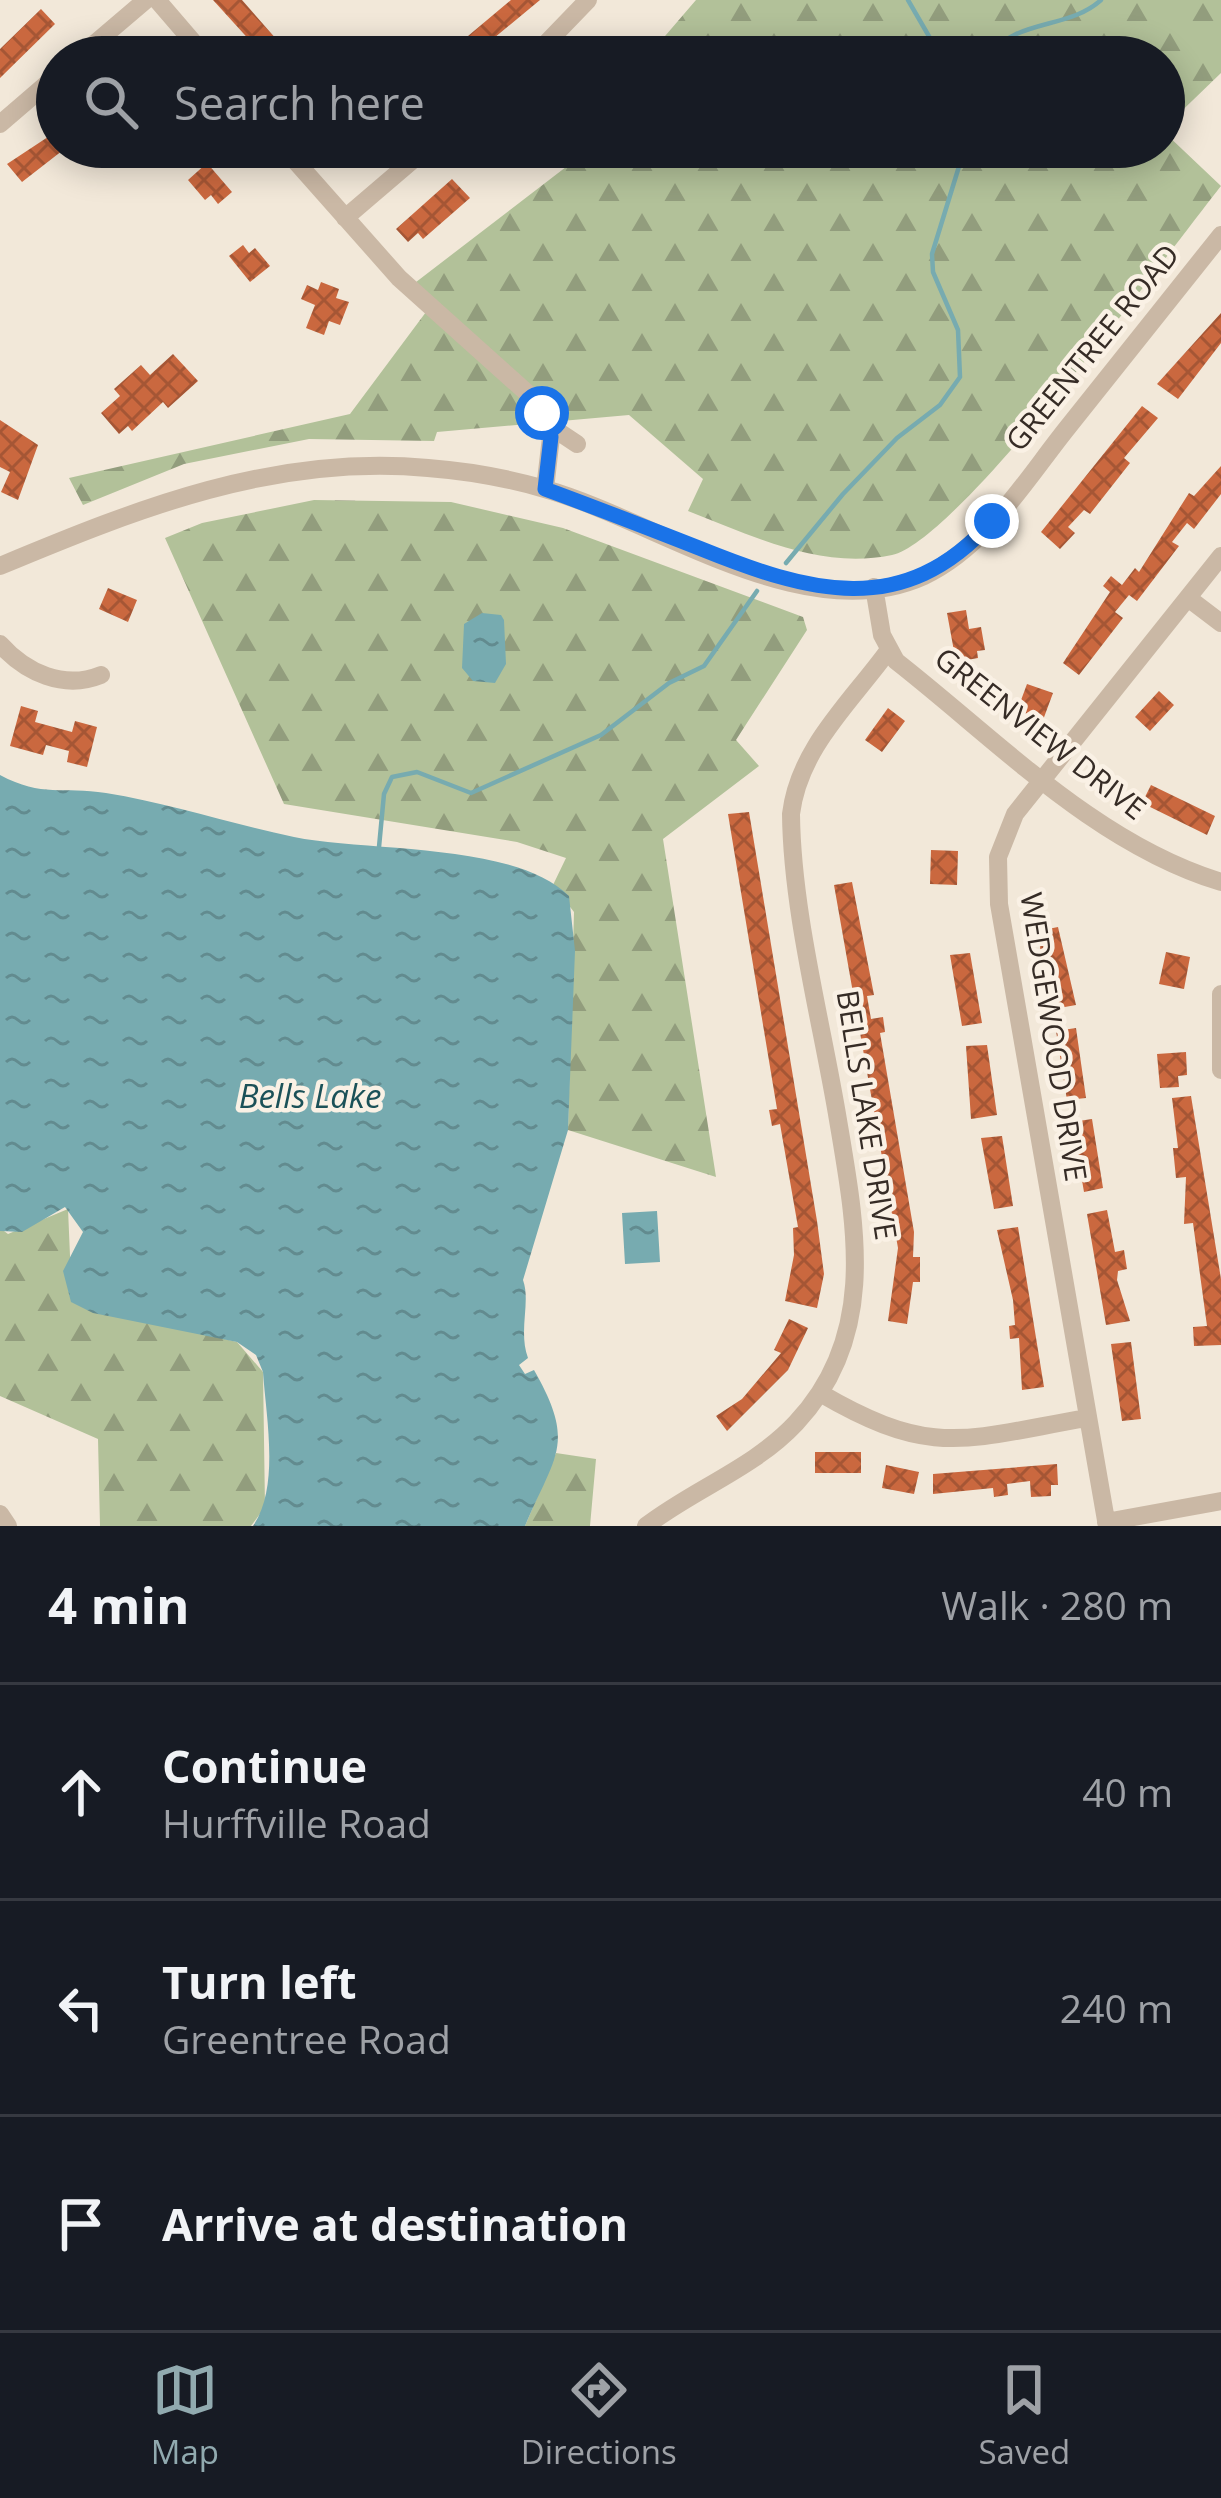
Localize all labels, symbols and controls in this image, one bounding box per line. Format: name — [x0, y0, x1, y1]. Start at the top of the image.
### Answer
search box — [36, 36, 1185, 168]
icon: search — [78, 69, 144, 135]
text: Search here — [174, 72, 425, 133]
street label: GREENTREE ROAD — [996, 235, 1188, 459]
route start — [515, 386, 569, 440]
route end — [965, 494, 1019, 548]
street label: GREENVIEW DRIVE — [927, 637, 1155, 828]
street label: WEDGEWOOD DRIVE — [1011, 889, 1098, 1184]
street label: BELLS LAKE DRIVE — [827, 987, 907, 1243]
water label: Bells Lake — [239, 1073, 381, 1118]
text: 4 min — [48, 1569, 190, 1639]
text: Walk · 280 m — [941, 1578, 1173, 1631]
text: Continue — [162, 1735, 367, 1796]
icon: ahead — [48, 1759, 114, 1825]
text: 40 m — [1082, 1765, 1173, 1818]
text: Hurffville Road — [162, 1796, 431, 1849]
text: Turn left — [162, 1951, 357, 2012]
icon: left — [48, 1975, 114, 2041]
text: 240 m — [1060, 1981, 1173, 2034]
text: Greentree Road — [162, 2012, 451, 2065]
icon: arrive — [48, 2191, 114, 2257]
text: Arrive at destination — [162, 2193, 628, 2254]
tab: Map — [151, 2357, 219, 2474]
tab: Directions — [521, 2357, 677, 2474]
tab: Saved — [978, 2357, 1070, 2474]

